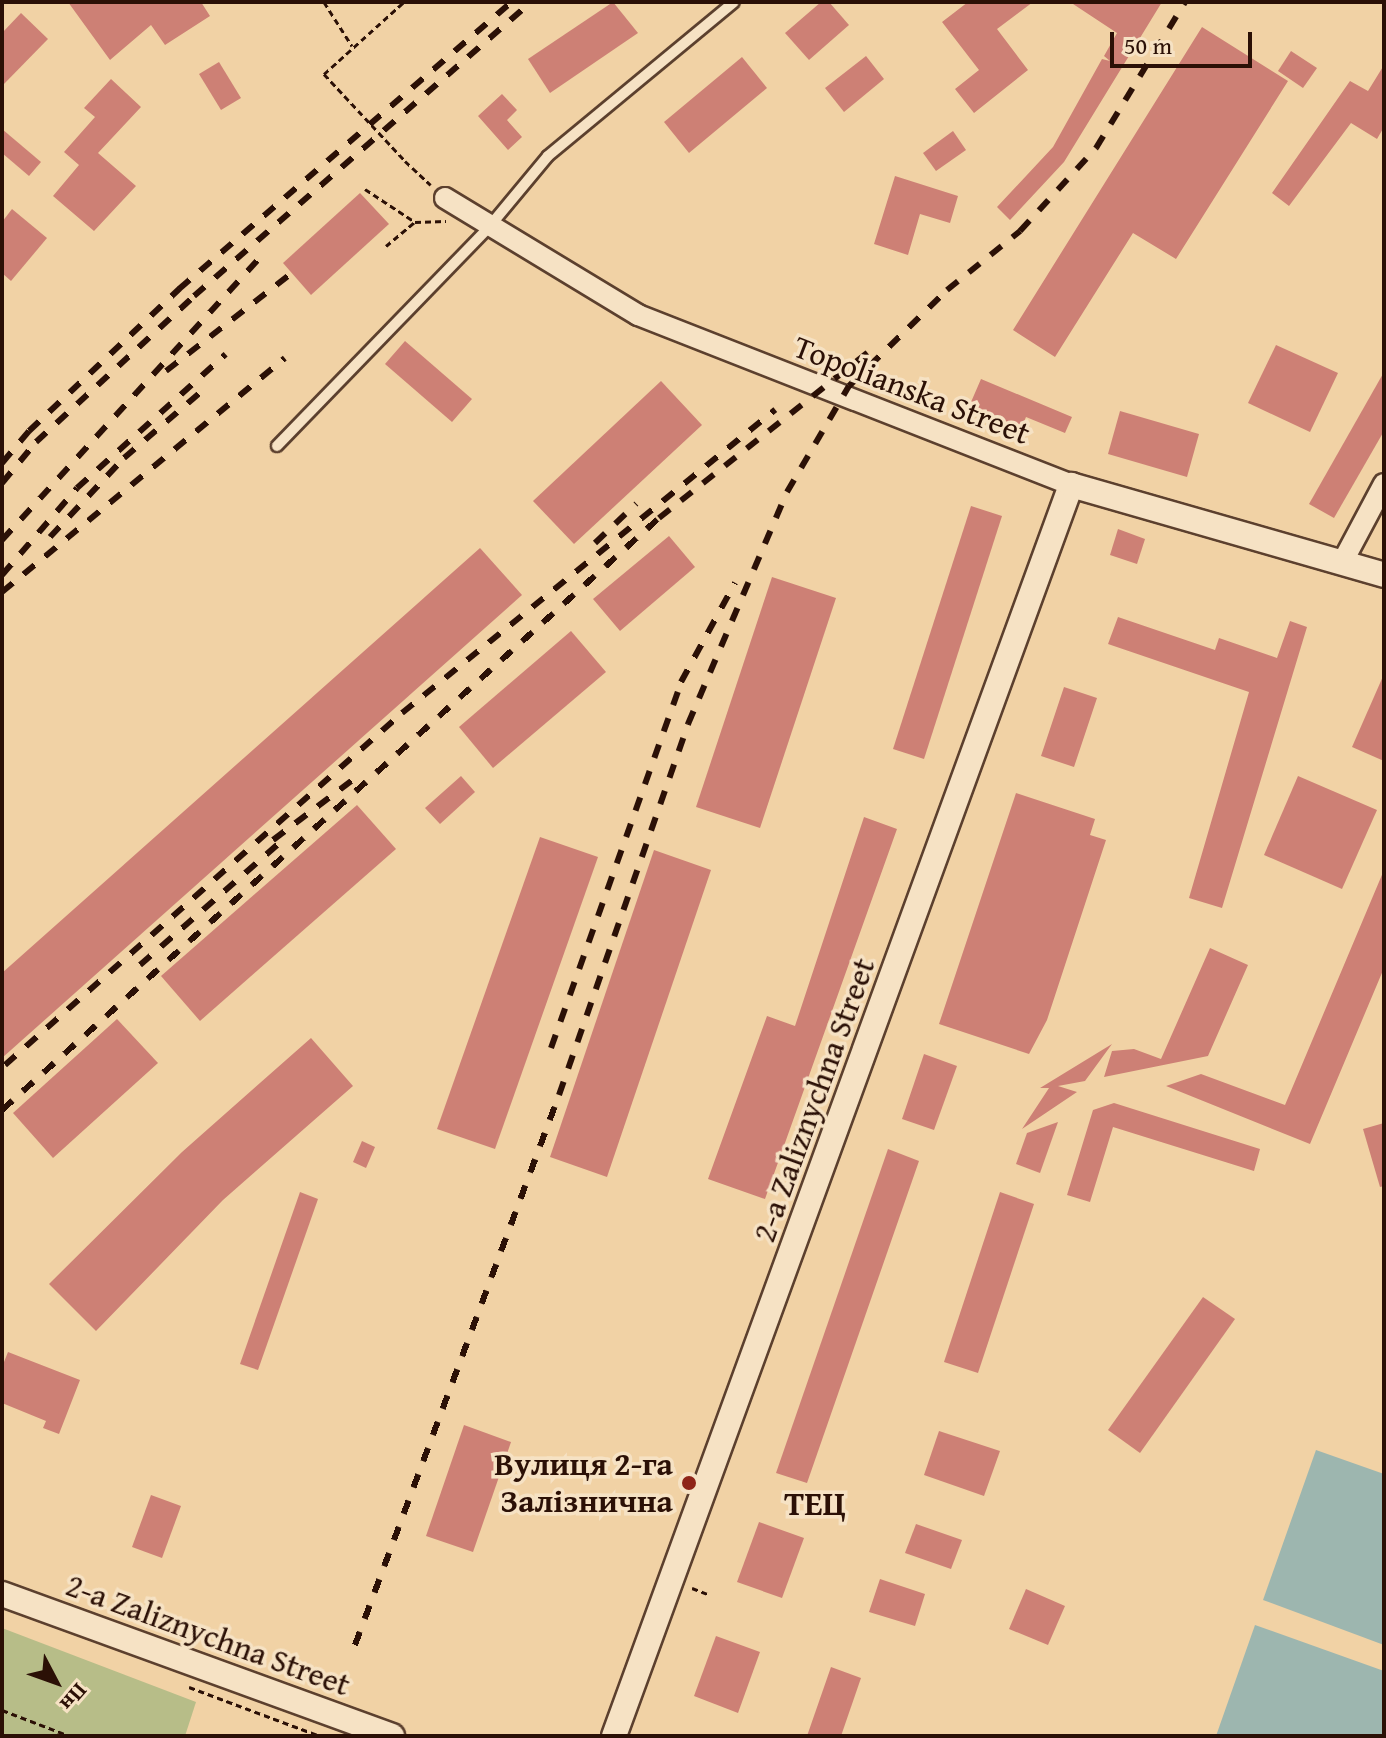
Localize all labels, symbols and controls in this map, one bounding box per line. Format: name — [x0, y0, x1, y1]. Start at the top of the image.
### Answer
scale bar — [1114, 16, 1256, 66]
text: 50 m — [1124, 28, 1172, 63]
street label: Topolianska Street — [789, 327, 1035, 453]
street label: 2-a Zaliznychna Street — [745, 953, 883, 1247]
place label: Вулиця 2-га Залізнична — [494, 1446, 673, 1521]
marker: Вулиця 2-га Залізнична — [680, 1474, 698, 1492]
district label: ТЕЦ — [784, 1483, 846, 1523]
street label: 2-a Zaliznychna Street — [61, 1566, 355, 1704]
north arrow — [16, 1642, 96, 1722]
text: Пн — [53, 1677, 95, 1719]

